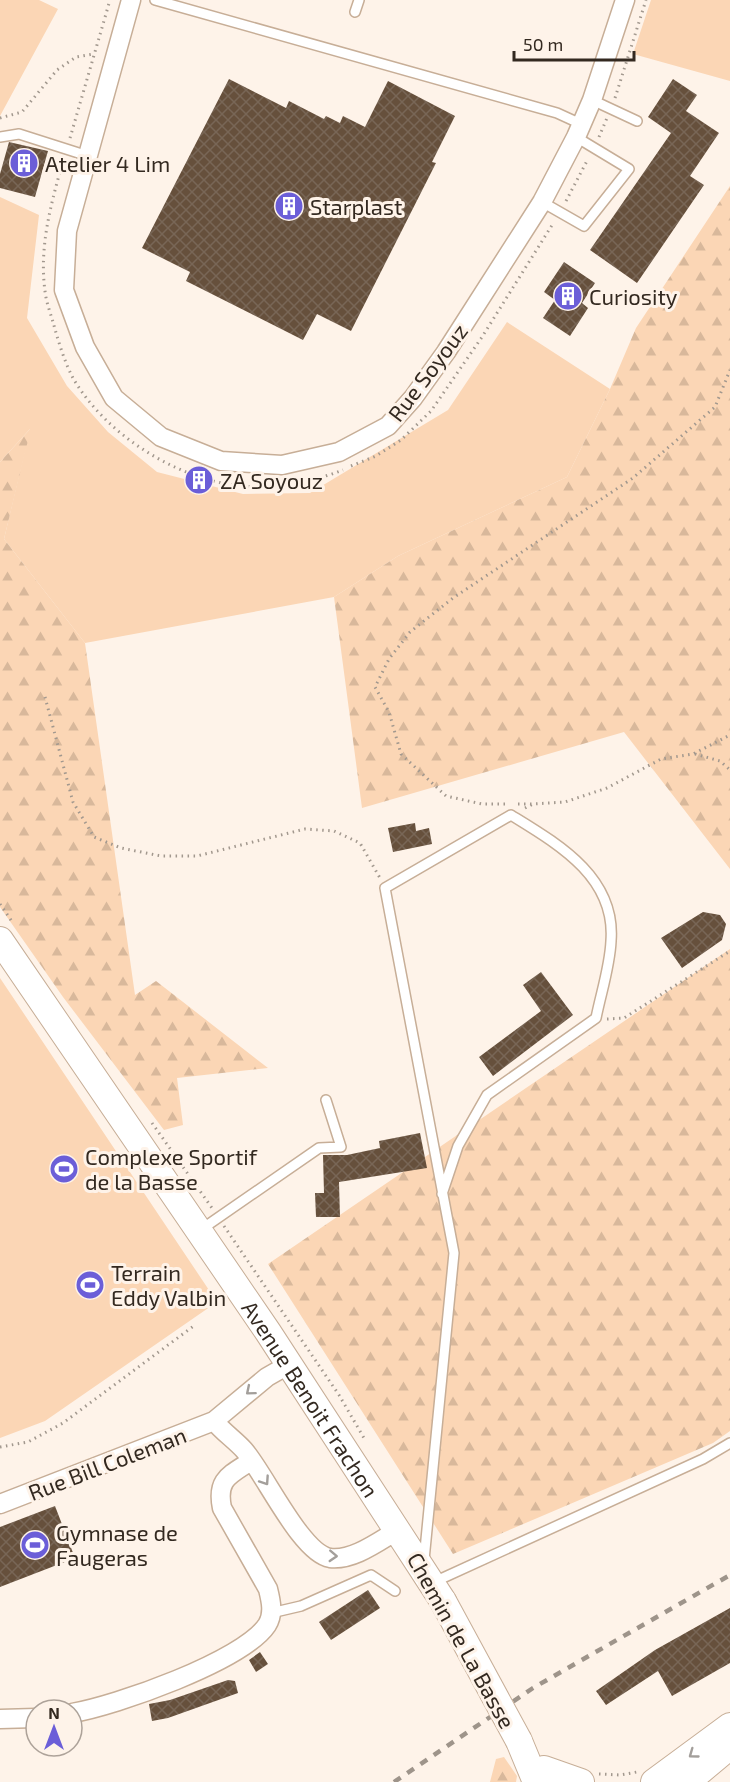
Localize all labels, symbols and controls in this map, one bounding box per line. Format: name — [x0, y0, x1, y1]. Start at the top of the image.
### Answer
scale bar — [514, 24, 634, 62]
text: 50 m — [523, 33, 563, 55]
building icon: Atelier 4 Lim — [8, 147, 40, 179]
place label: Atelier 4 Lim — [45, 150, 170, 176]
building icon: Starplast — [273, 190, 305, 222]
place label: Starplast — [310, 193, 402, 219]
building icon: Curiosity — [552, 280, 584, 312]
place label: Curiosity — [589, 283, 678, 309]
street label: Rue Soyouz — [382, 318, 472, 426]
building icon: ZA Soyouz — [183, 464, 215, 496]
place label: ZA Soyouz — [220, 467, 323, 493]
place label: Complexe Sportif de la Basse — [85, 1143, 258, 1194]
sports icon: Complexe Sportif de la Basse — [48, 1153, 80, 1185]
place label: Terrain Eddy Valbin — [111, 1259, 226, 1310]
sports icon: Terrain Eddy Valbin — [74, 1269, 106, 1301]
street label: Avenue Benoit Frachon — [237, 1295, 385, 1502]
one-way arrow — [246, 1384, 256, 1395]
street label: Rue Bill Coleman — [24, 1421, 190, 1505]
one-way arrow — [258, 1475, 269, 1486]
place label: Gymnase de Faugeras — [56, 1519, 178, 1570]
sports icon: Gymnase de Faugeras — [19, 1529, 51, 1561]
street label: Chemin de La Basse — [403, 1548, 521, 1732]
one-way arrow — [329, 1550, 338, 1563]
north arrow — [24, 1698, 84, 1758]
text: N — [48, 1703, 60, 1722]
one-way arrow — [688, 1747, 699, 1758]

